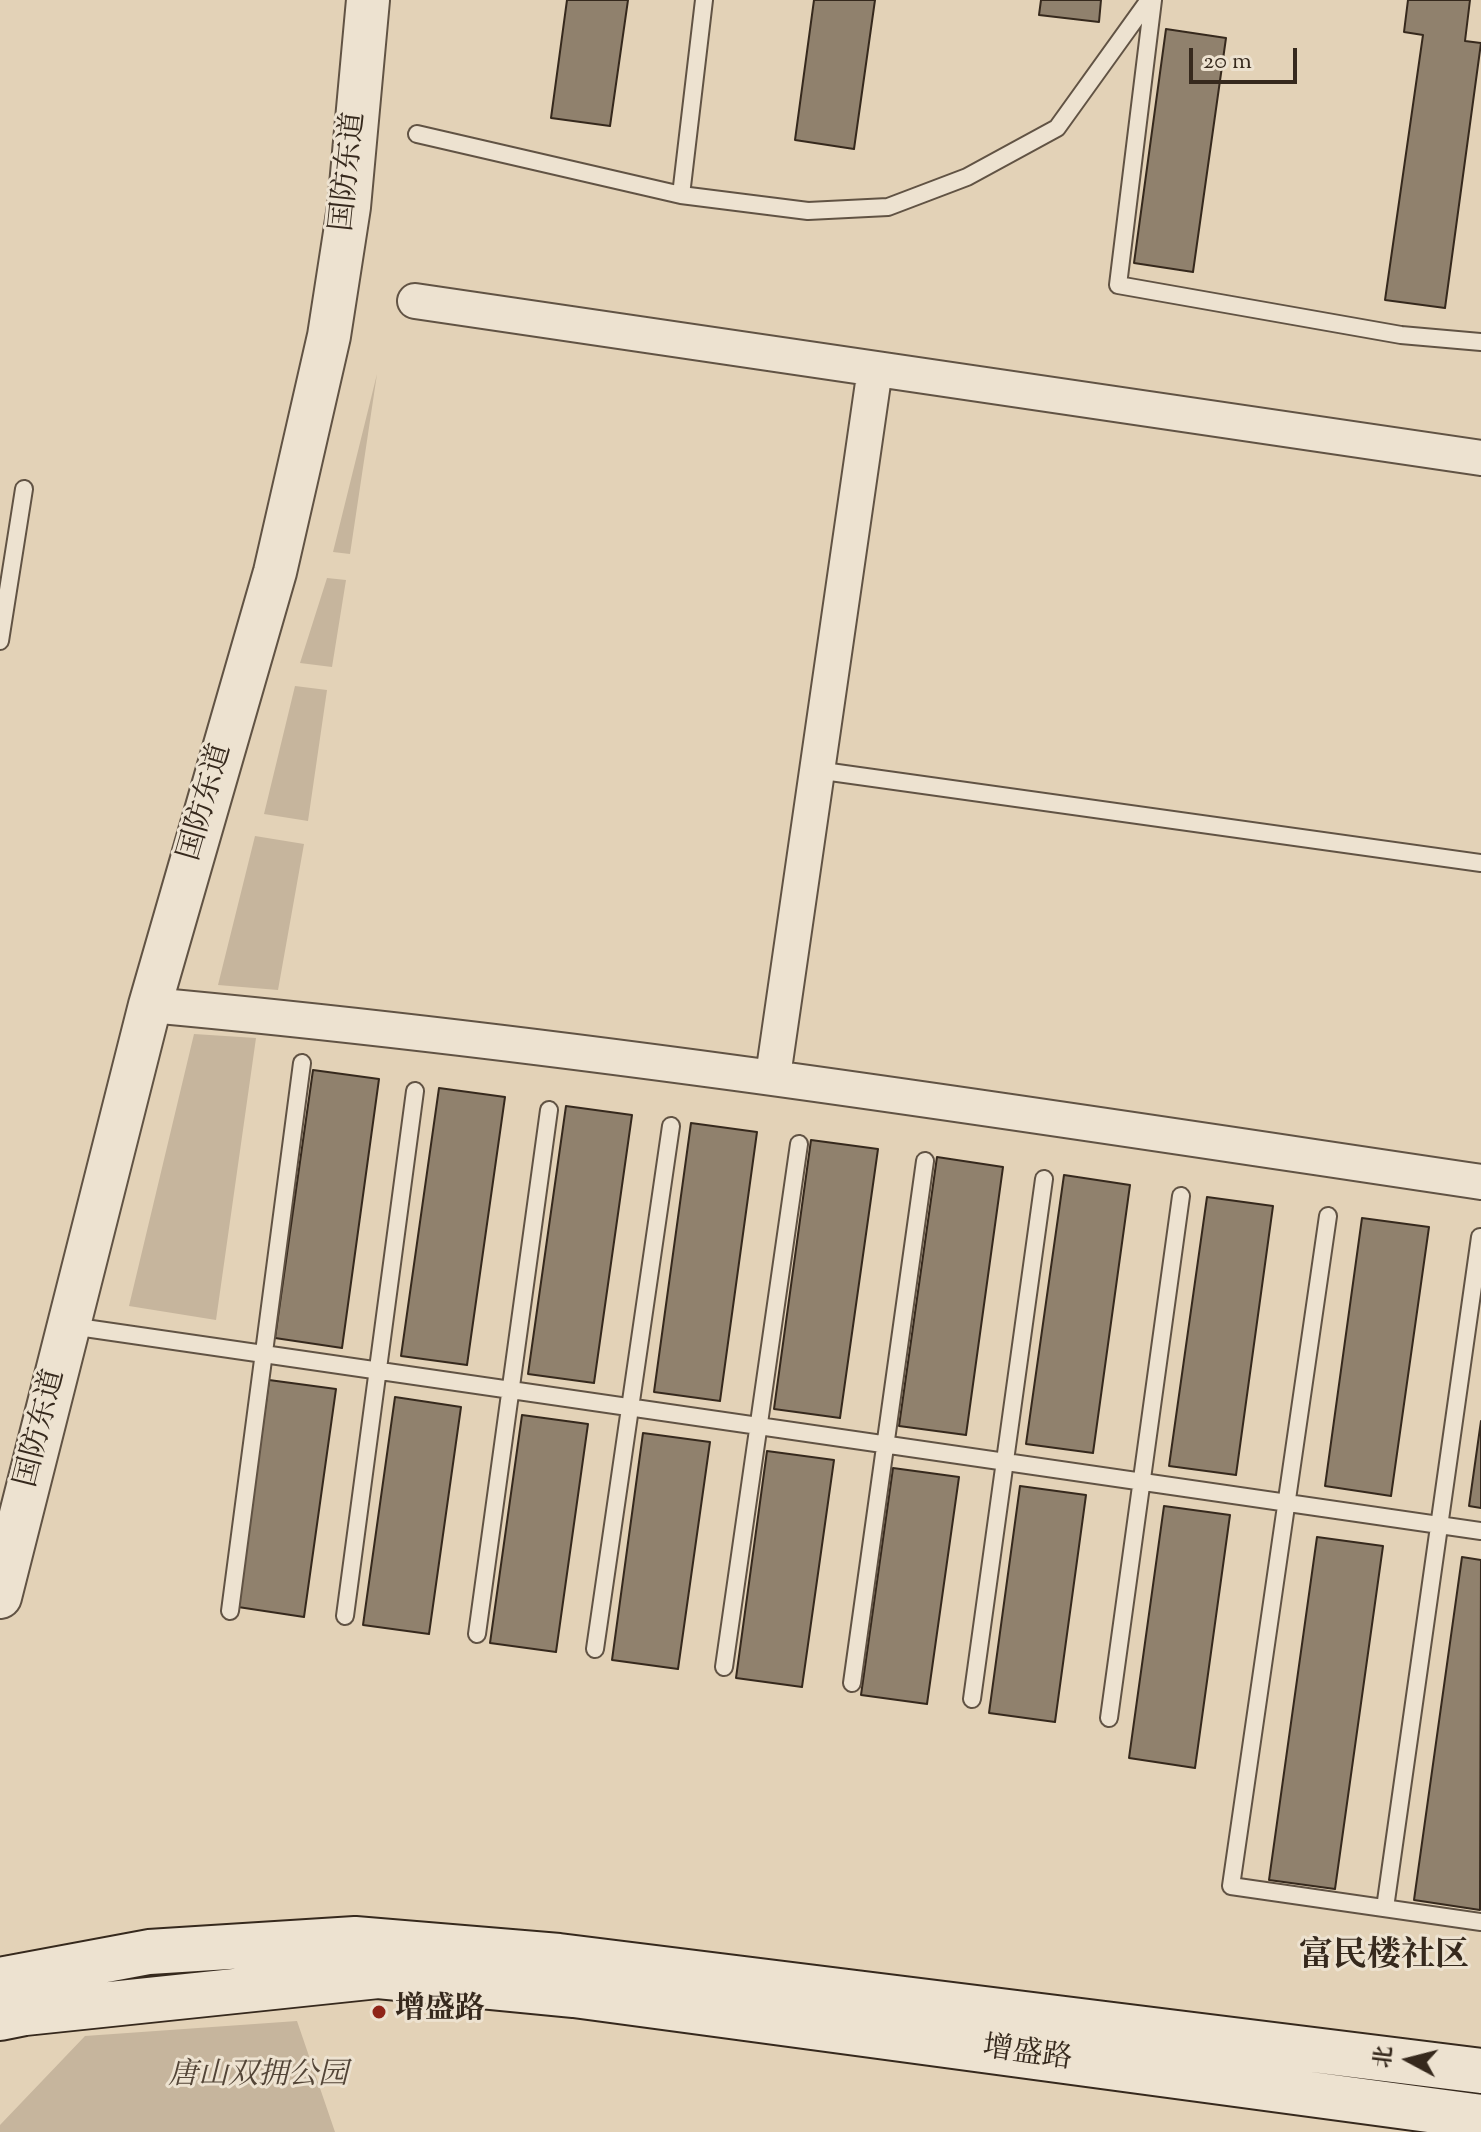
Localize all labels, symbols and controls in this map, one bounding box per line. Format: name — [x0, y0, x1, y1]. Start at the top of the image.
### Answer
scale bar — [1193, 32, 1301, 82]
text: 20 m — [1203, 45, 1252, 79]
street label: 国防东道 — [327, 110, 375, 234]
street label: 国防东道 — [174, 740, 242, 866]
street label: 国防东道 — [11, 1366, 75, 1492]
district label: 富民楼社区 — [1299, 1939, 1469, 1979]
place label: 增盛路 — [395, 1994, 485, 2030]
marker: 增盛路 — [370, 2003, 388, 2021]
north arrow — [1369, 2020, 1449, 2100]
street label: 增盛路 — [980, 2032, 1074, 2080]
text: 北 — [1368, 2044, 1402, 2070]
park label: 唐山双拥公园 — [168, 2060, 348, 2096]

